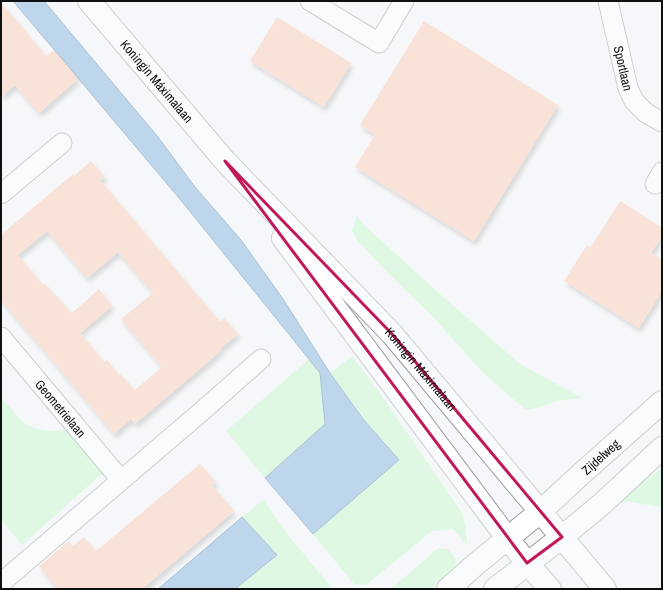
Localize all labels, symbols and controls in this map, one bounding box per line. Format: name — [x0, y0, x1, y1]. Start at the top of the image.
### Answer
street label: Koningin Máximalaan — [117, 36, 197, 126]
street label: Sportlaan — [610, 44, 636, 93]
street label: Koningin Máximalaan — [381, 324, 461, 415]
street label: Geometrielaan — [31, 376, 90, 441]
street label: Zijdelweg — [578, 435, 624, 479]

